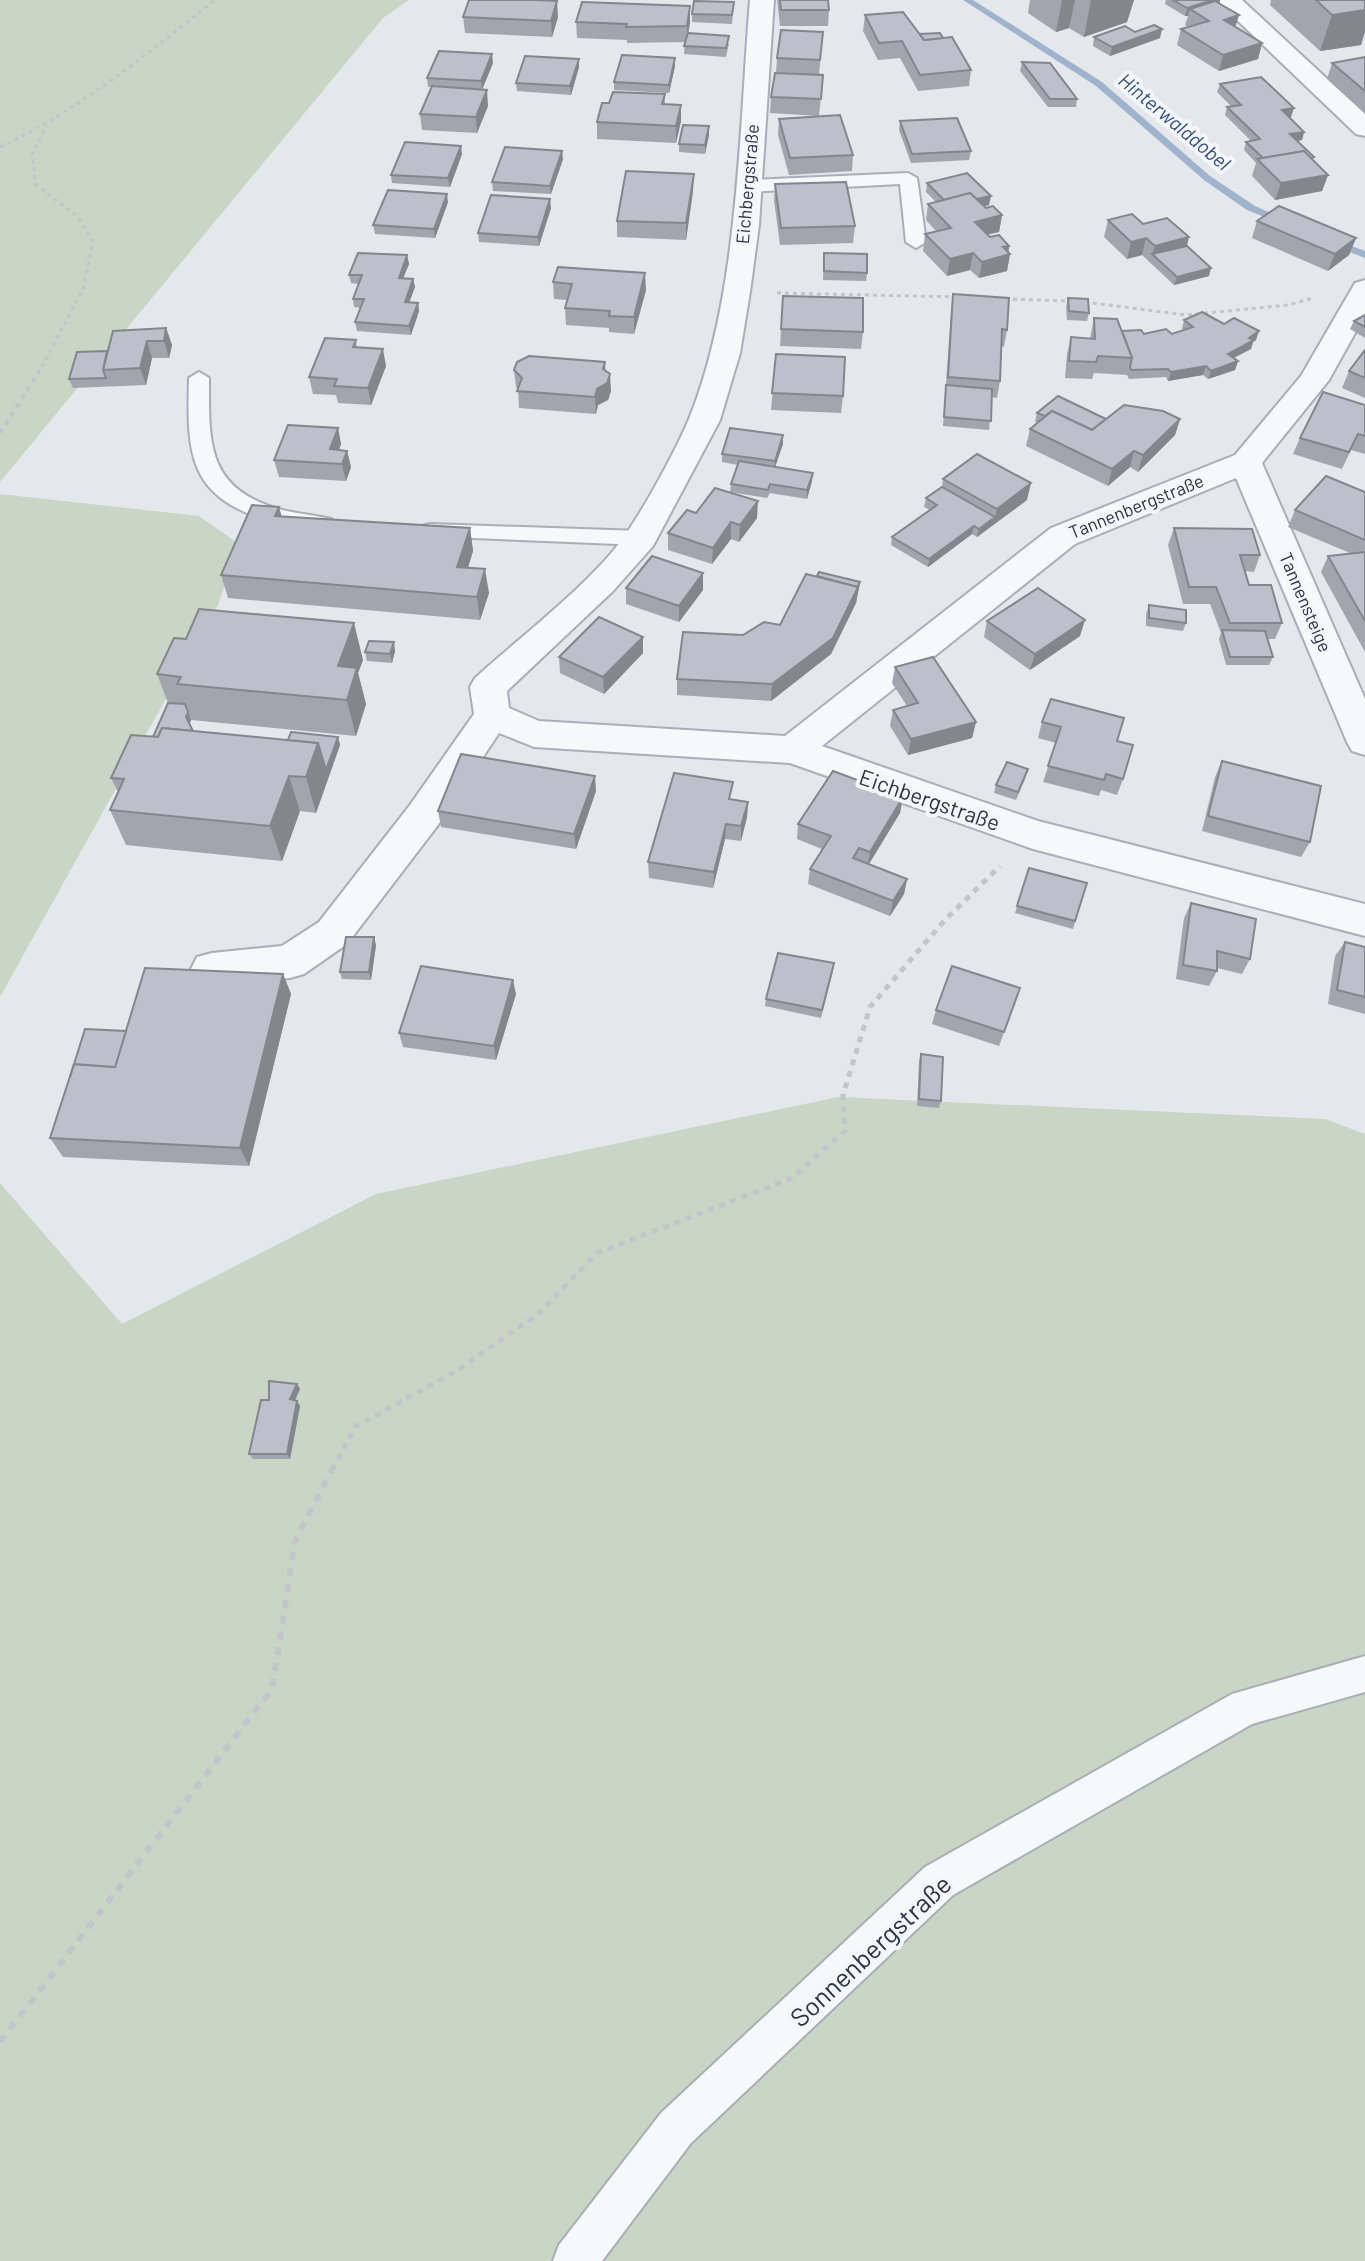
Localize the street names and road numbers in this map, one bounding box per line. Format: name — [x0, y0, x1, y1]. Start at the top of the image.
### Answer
street label: Eichbergstraße — [731, 123, 763, 245]
street label: Tannenbergstraße — [1065, 469, 1207, 543]
street label: Tannensteige — [1275, 549, 1337, 655]
street label: Eichbergstraße — [856, 763, 1004, 835]
street label: Sonnenbergstraße — [783, 1867, 957, 2033]

